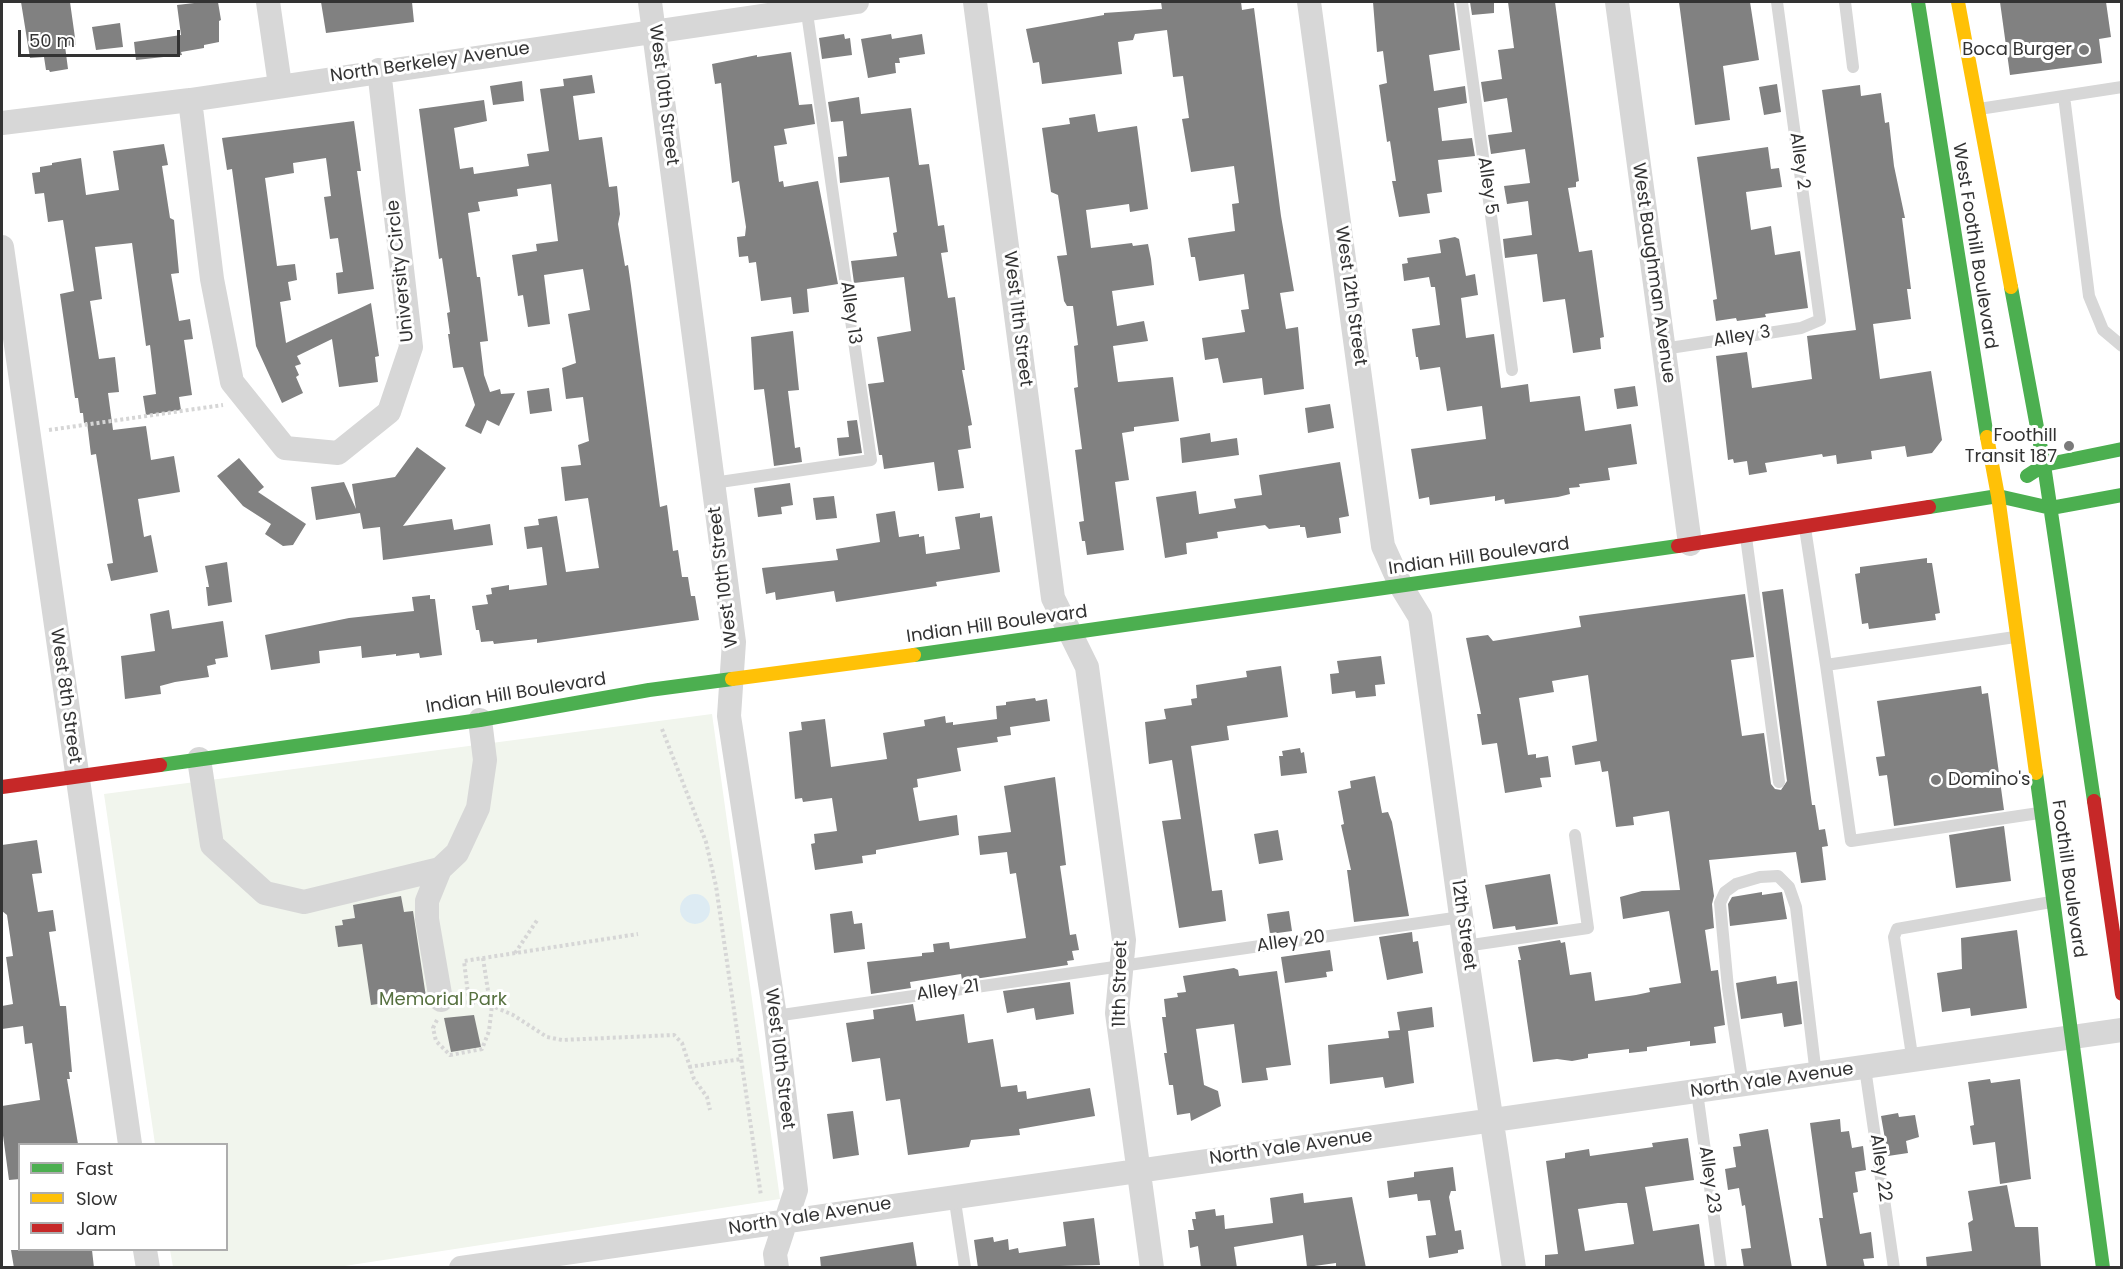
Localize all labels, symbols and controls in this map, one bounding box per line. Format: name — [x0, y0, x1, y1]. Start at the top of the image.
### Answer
scale bar — [21, 18, 183, 56]
street label: West 10th Street — [644, 23, 682, 167]
text: 50 m — [29, 28, 75, 53]
street label: North Berkeley Avenue — [329, 38, 531, 88]
place label: Boca Burger — [1962, 39, 2072, 61]
marker: Boca Burger — [2077, 43, 2091, 57]
street label: Alley 2 — [1784, 131, 1814, 191]
street label: West Foothill Boulevard — [1947, 141, 2001, 351]
street label: Alley 5 — [1472, 156, 1502, 216]
street label: West Baughman Avenue — [1627, 161, 1679, 385]
street label: University Circle — [383, 199, 419, 343]
street label: West 12th Street — [1329, 225, 1371, 367]
street label: West 11th Street — [998, 250, 1036, 388]
street label: Alley 13 — [835, 280, 865, 346]
street label: Alley 3 — [1712, 322, 1772, 352]
place label: Foothill Transit 187 — [1965, 425, 2057, 468]
marker: Foothill Transit 187 — [2062, 439, 2076, 453]
street label: West 10th Street — [705, 505, 743, 649]
street label: Indian Hill Boulevard — [1387, 534, 1571, 580]
street label: Indian Hill Boulevard — [905, 602, 1089, 648]
street label: West 8th Street — [45, 627, 85, 765]
street label: Indian Hill Boulevard — [424, 669, 608, 719]
place label: Domino's — [1948, 769, 2031, 791]
marker: Domino's — [1929, 773, 1943, 787]
street label: Foothill Boulevard — [2046, 799, 2090, 959]
street label: 12th Street — [1446, 878, 1480, 972]
street label: Alley 20 — [1255, 927, 1327, 957]
street label: 11th Street — [1109, 940, 1133, 1028]
street label: Alley 21 — [915, 976, 981, 1006]
street label: West 10th Street — [760, 987, 798, 1131]
park label: Memorial Park — [379, 989, 507, 1011]
street label: North Yale Avenue — [1689, 1059, 1855, 1103]
street label: North Yale Avenue — [1208, 1126, 1374, 1170]
street label: Alley 22 — [1865, 1133, 1895, 1203]
legend — [18, 1143, 228, 1251]
street label: Alley 23 — [1694, 1145, 1724, 1215]
text: Fast — [76, 1156, 113, 1181]
text: Slow — [76, 1186, 117, 1211]
street label: North Yale Avenue — [727, 1193, 893, 1241]
text: Jam — [76, 1216, 116, 1241]

